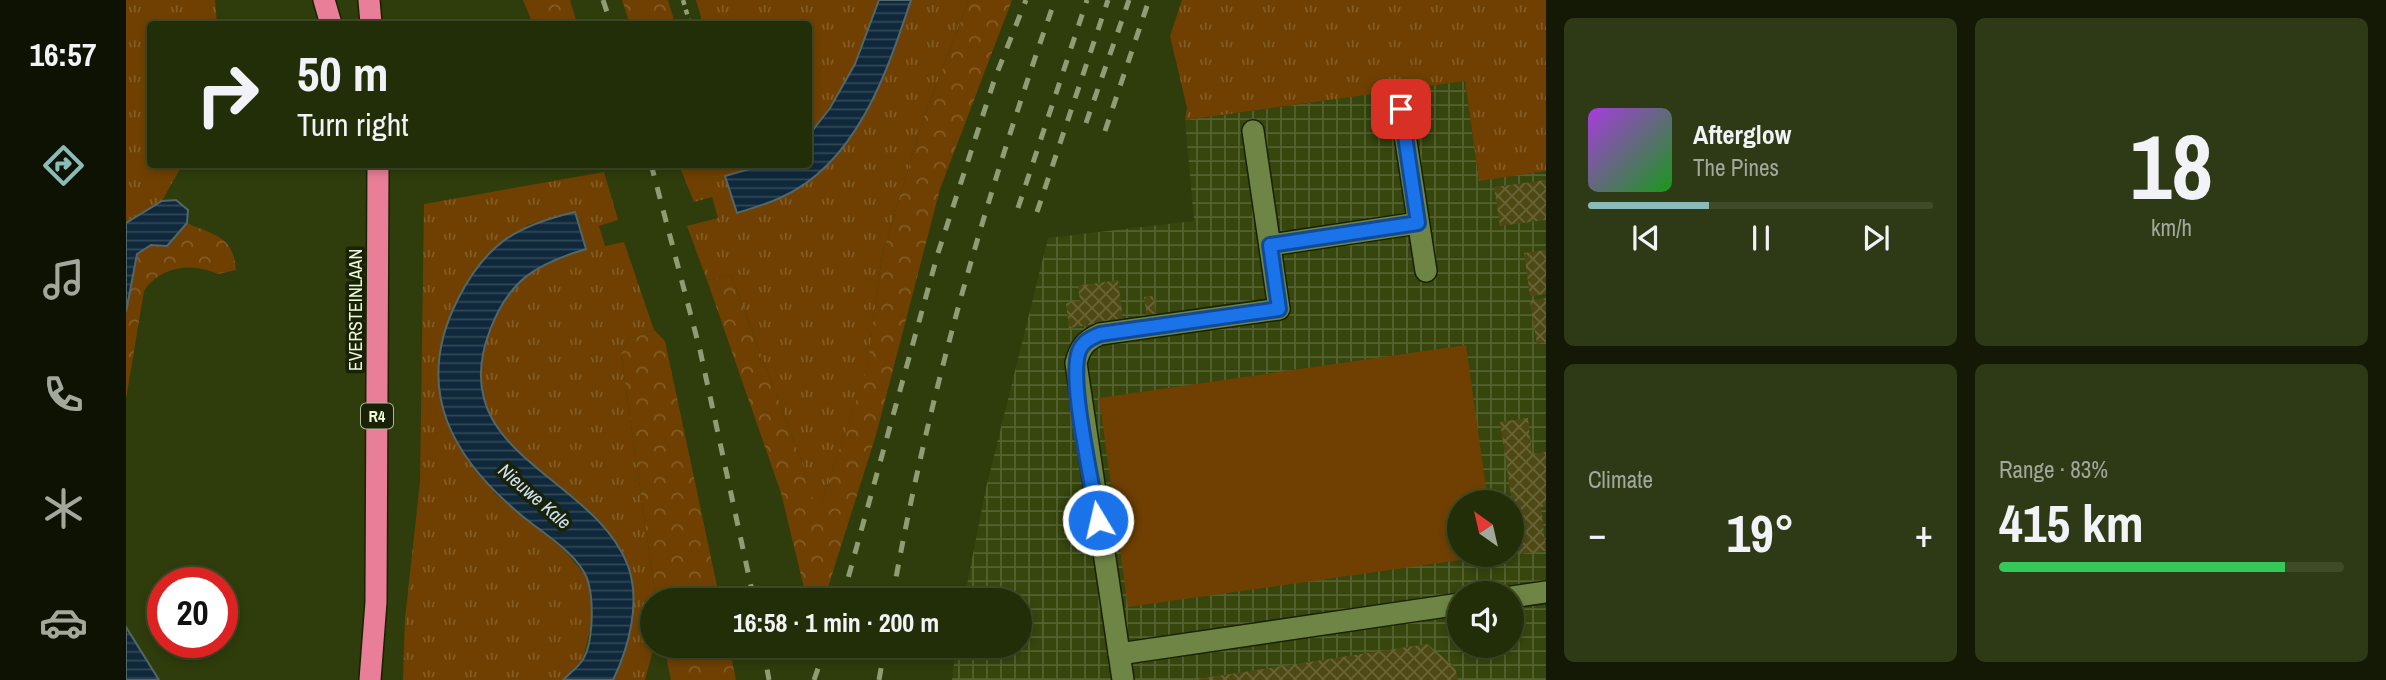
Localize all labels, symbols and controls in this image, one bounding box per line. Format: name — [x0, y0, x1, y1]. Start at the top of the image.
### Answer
text: 16:57 — [29, 33, 97, 76]
text: 50 m — [297, 40, 389, 106]
icon: right — [182, 49, 273, 140]
pin — [1371, 79, 1431, 139]
icon: arrive — [1382, 90, 1420, 128]
text: Turn right — [297, 103, 409, 146]
text: 18 — [2130, 105, 2213, 227]
text: Afterglow — [1693, 117, 1791, 152]
icon: directions — [39, 141, 88, 190]
text: The Pines — [1693, 152, 1779, 183]
text: km/h — [2151, 212, 2192, 243]
icon: previous — [1627, 219, 1665, 257]
icon: pause — [1742, 219, 1780, 257]
icon: next — [1857, 219, 1895, 257]
street label: EVERSTEINLAAN — [343, 249, 368, 371]
icon: music — [39, 255, 88, 304]
icon: phone — [39, 370, 88, 419]
road number: R4 — [361, 404, 393, 428]
text: Range · 83% — [1999, 454, 2108, 485]
water label: Nieuwe Kale — [493, 457, 577, 535]
text: Climate — [1588, 464, 1653, 495]
position arrow — [1061, 483, 1135, 557]
icon: climate — [39, 484, 88, 533]
text: 415 km — [1999, 488, 2144, 558]
north arrow — [1447, 490, 1524, 567]
map controls — [1447, 490, 1524, 658]
text: 19° — [1726, 498, 1795, 568]
text: − — [1588, 508, 1606, 559]
text: + — [1915, 508, 1933, 559]
speed limit sign: 20 — [147, 567, 238, 658]
button: sound — [1447, 581, 1524, 658]
icon: car — [39, 598, 88, 647]
text: 16:58 · 1 min · 200 m — [733, 605, 939, 640]

